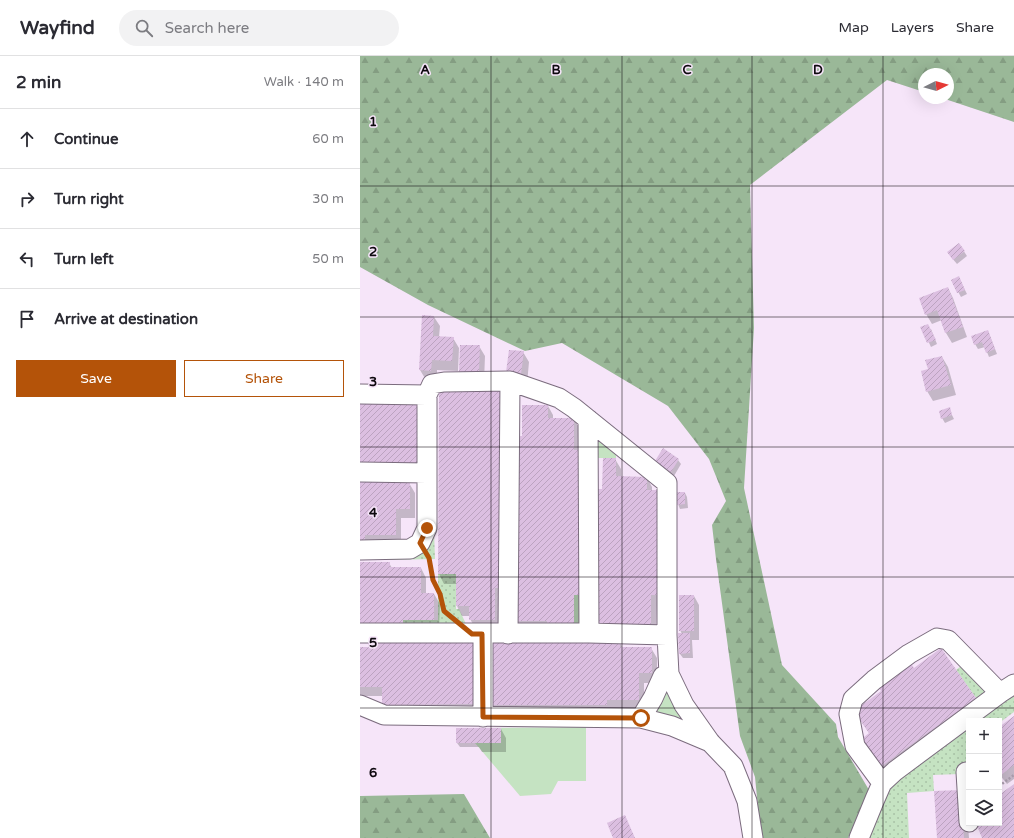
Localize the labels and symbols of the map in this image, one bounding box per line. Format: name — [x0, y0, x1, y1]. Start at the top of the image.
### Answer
text: A — [420, 62, 430, 78]
text: B — [551, 62, 561, 78]
text: C — [682, 62, 692, 78]
text: D — [813, 62, 823, 78]
north arrow — [918, 68, 954, 104]
text: 1 — [369, 114, 377, 130]
text: 2 — [369, 244, 377, 260]
text: 3 — [369, 374, 377, 390]
text: 4 — [369, 505, 378, 521]
route end — [418, 519, 436, 537]
text: 5 — [369, 635, 377, 651]
route start — [632, 709, 650, 727]
text: 6 — [369, 765, 377, 781]

